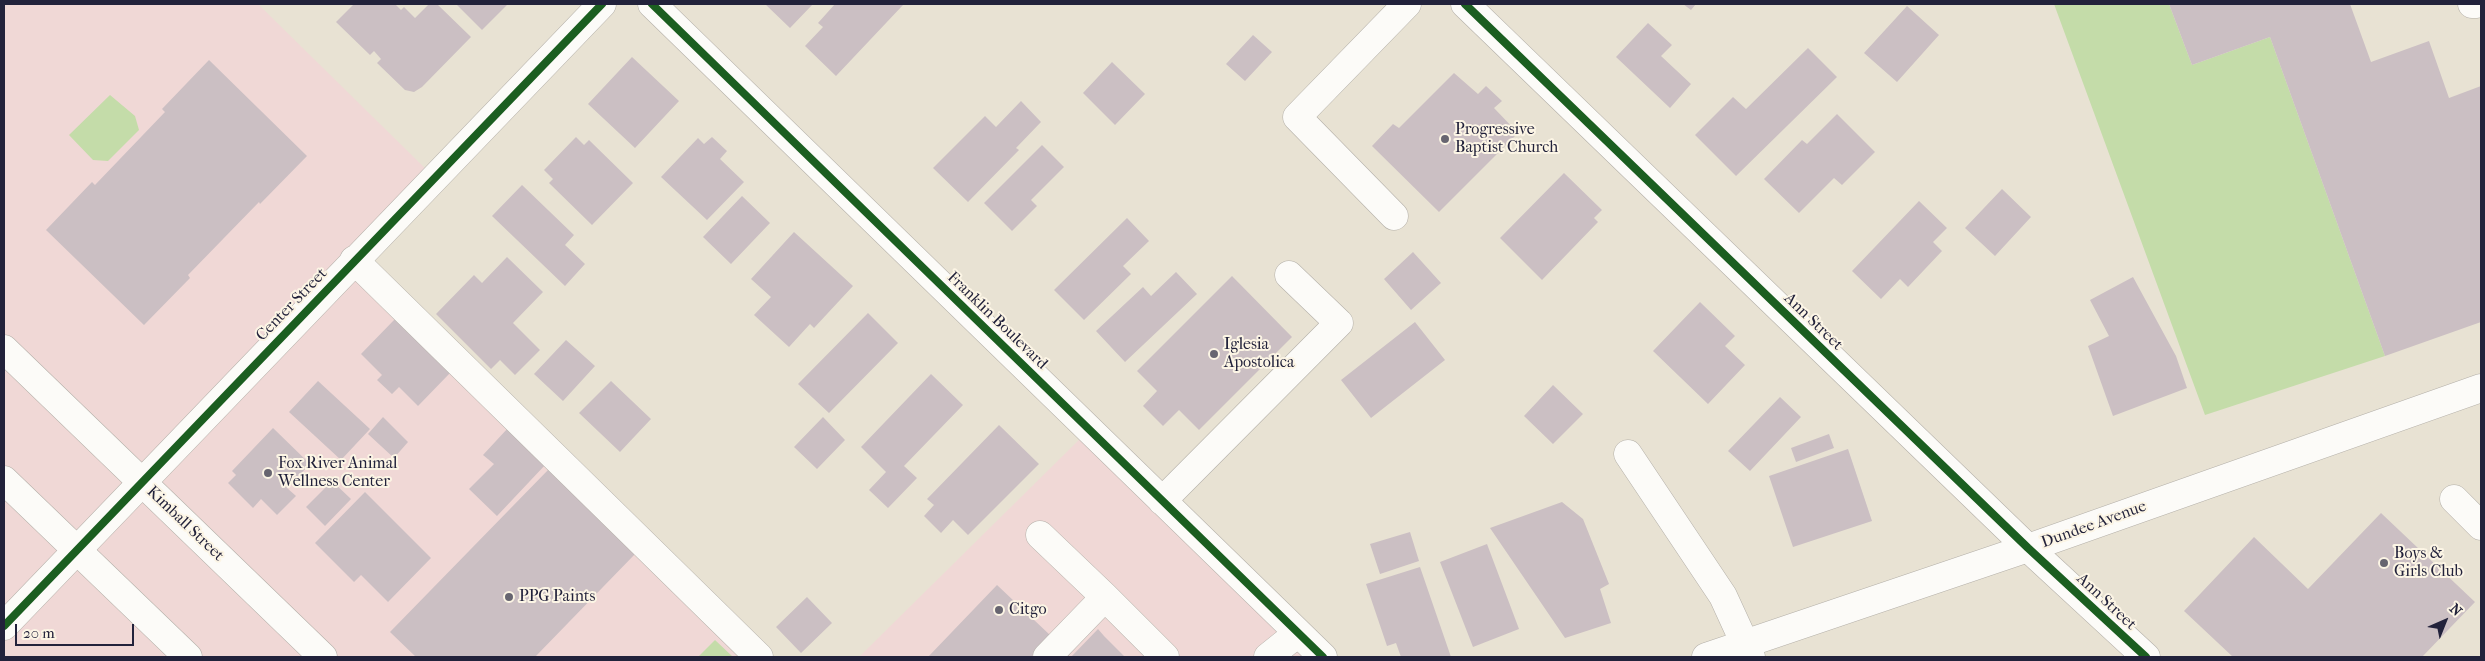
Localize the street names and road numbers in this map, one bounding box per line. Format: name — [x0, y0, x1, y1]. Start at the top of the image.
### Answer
street label: Center Street — [252, 265, 332, 345]
street label: Franklin Boulevard — [943, 268, 1051, 374]
street label: Ann Street — [1779, 289, 1847, 355]
street label: Kimball Street — [142, 482, 228, 566]
street label: Dundee Avenue — [2039, 497, 2149, 553]
street label: Ann Street — [2072, 570, 2140, 634]

